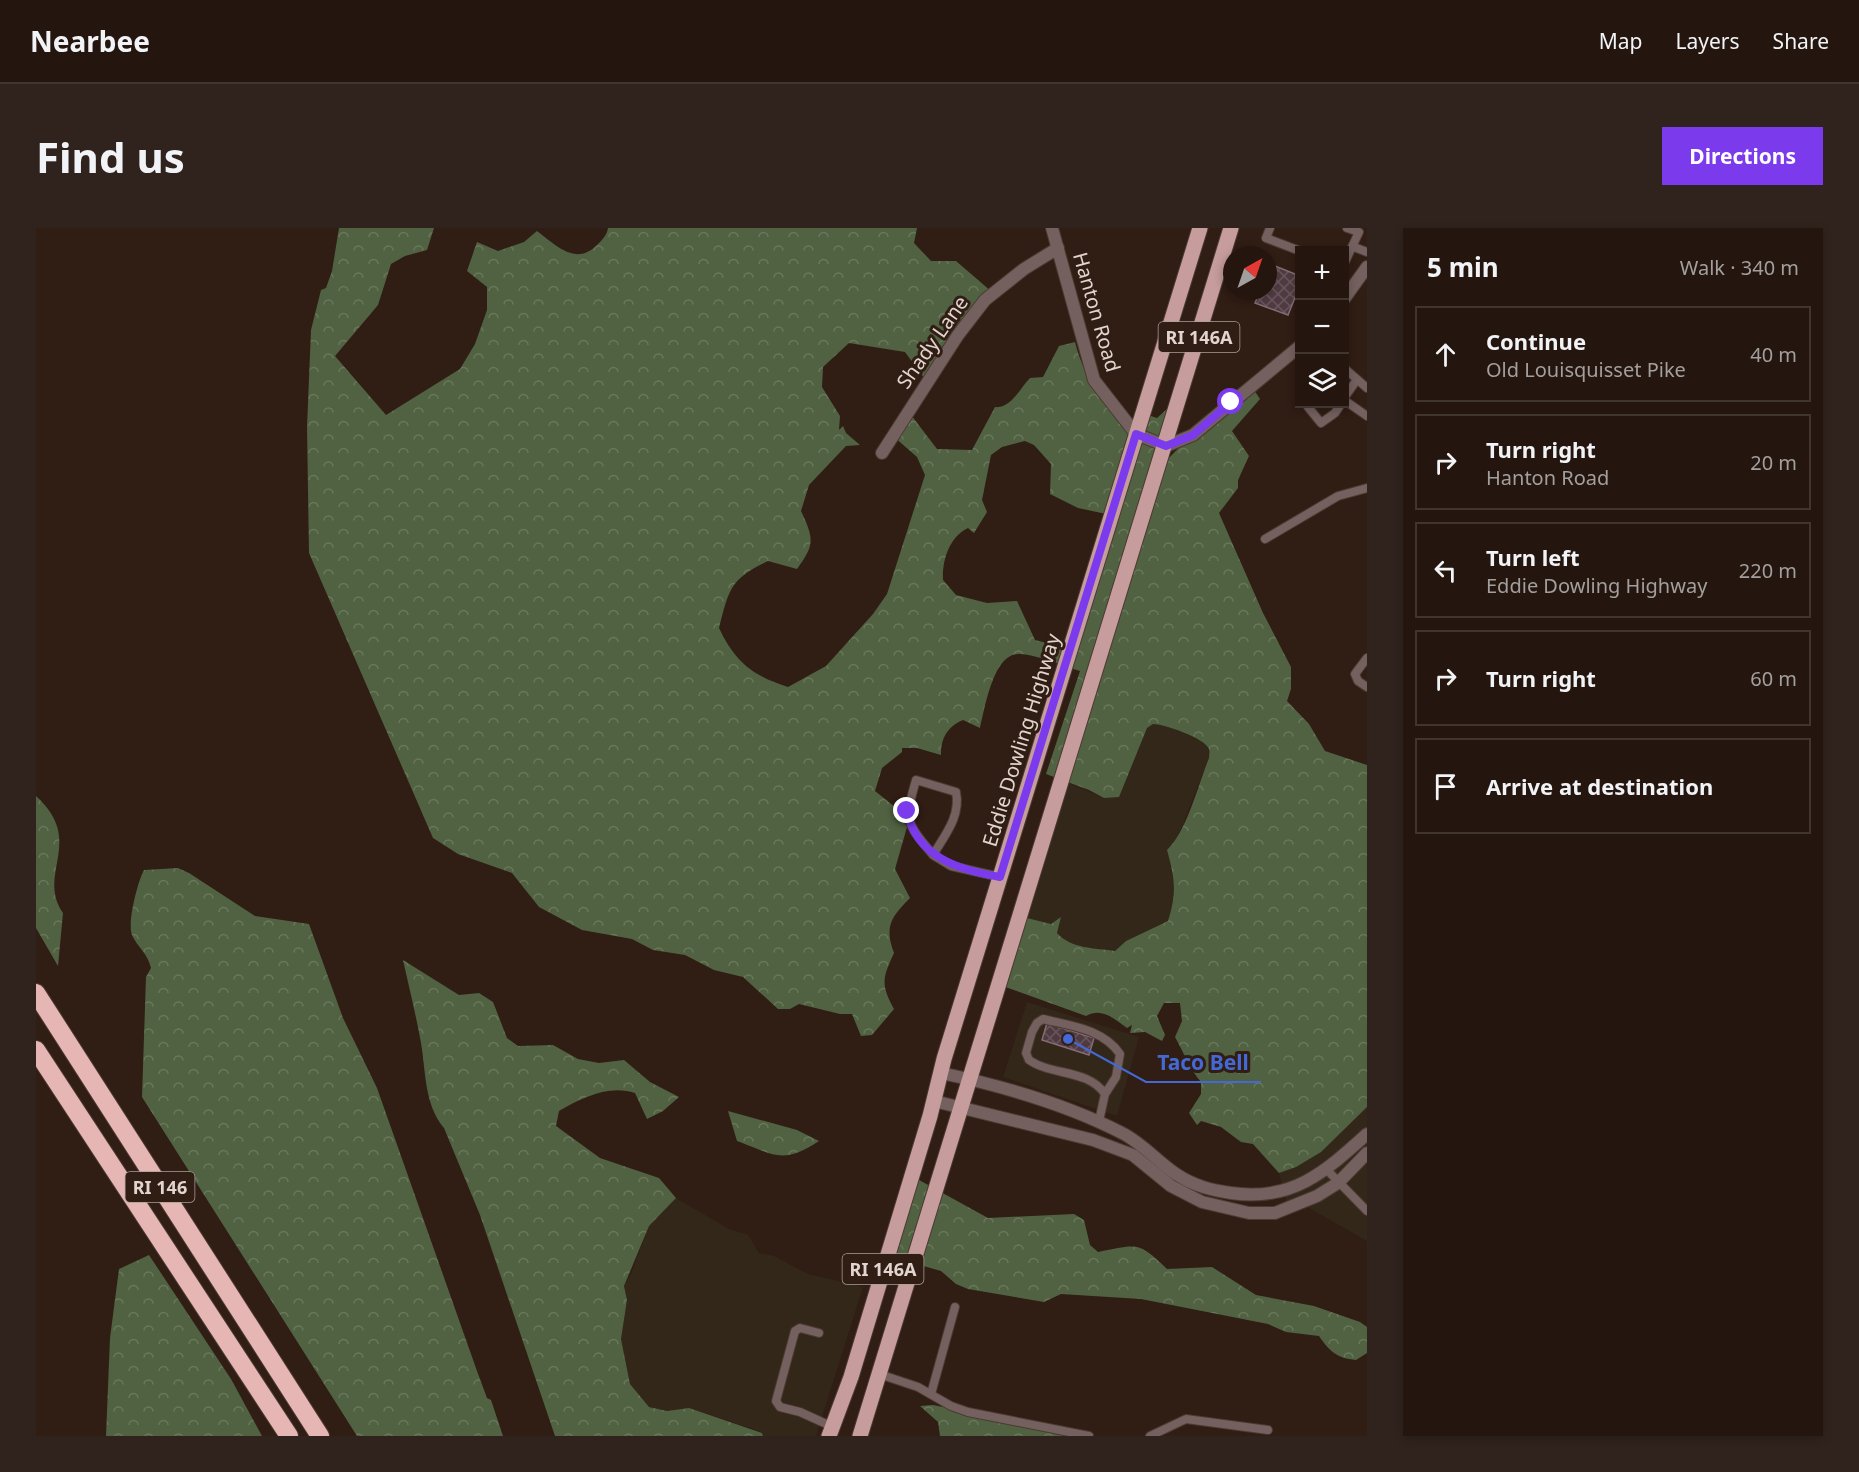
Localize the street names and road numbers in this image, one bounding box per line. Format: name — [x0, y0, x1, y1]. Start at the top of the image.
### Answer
street label: Hanton Road — [1067, 249, 1127, 375]
street label: Shady Lane — [890, 290, 974, 394]
road number: RI 146A — [1158, 322, 1240, 352]
street label: Eddie Dowling Highway — [976, 629, 1067, 850]
road number: RI 146 — [126, 1172, 194, 1202]
road number: RI 146A — [842, 1254, 924, 1284]

